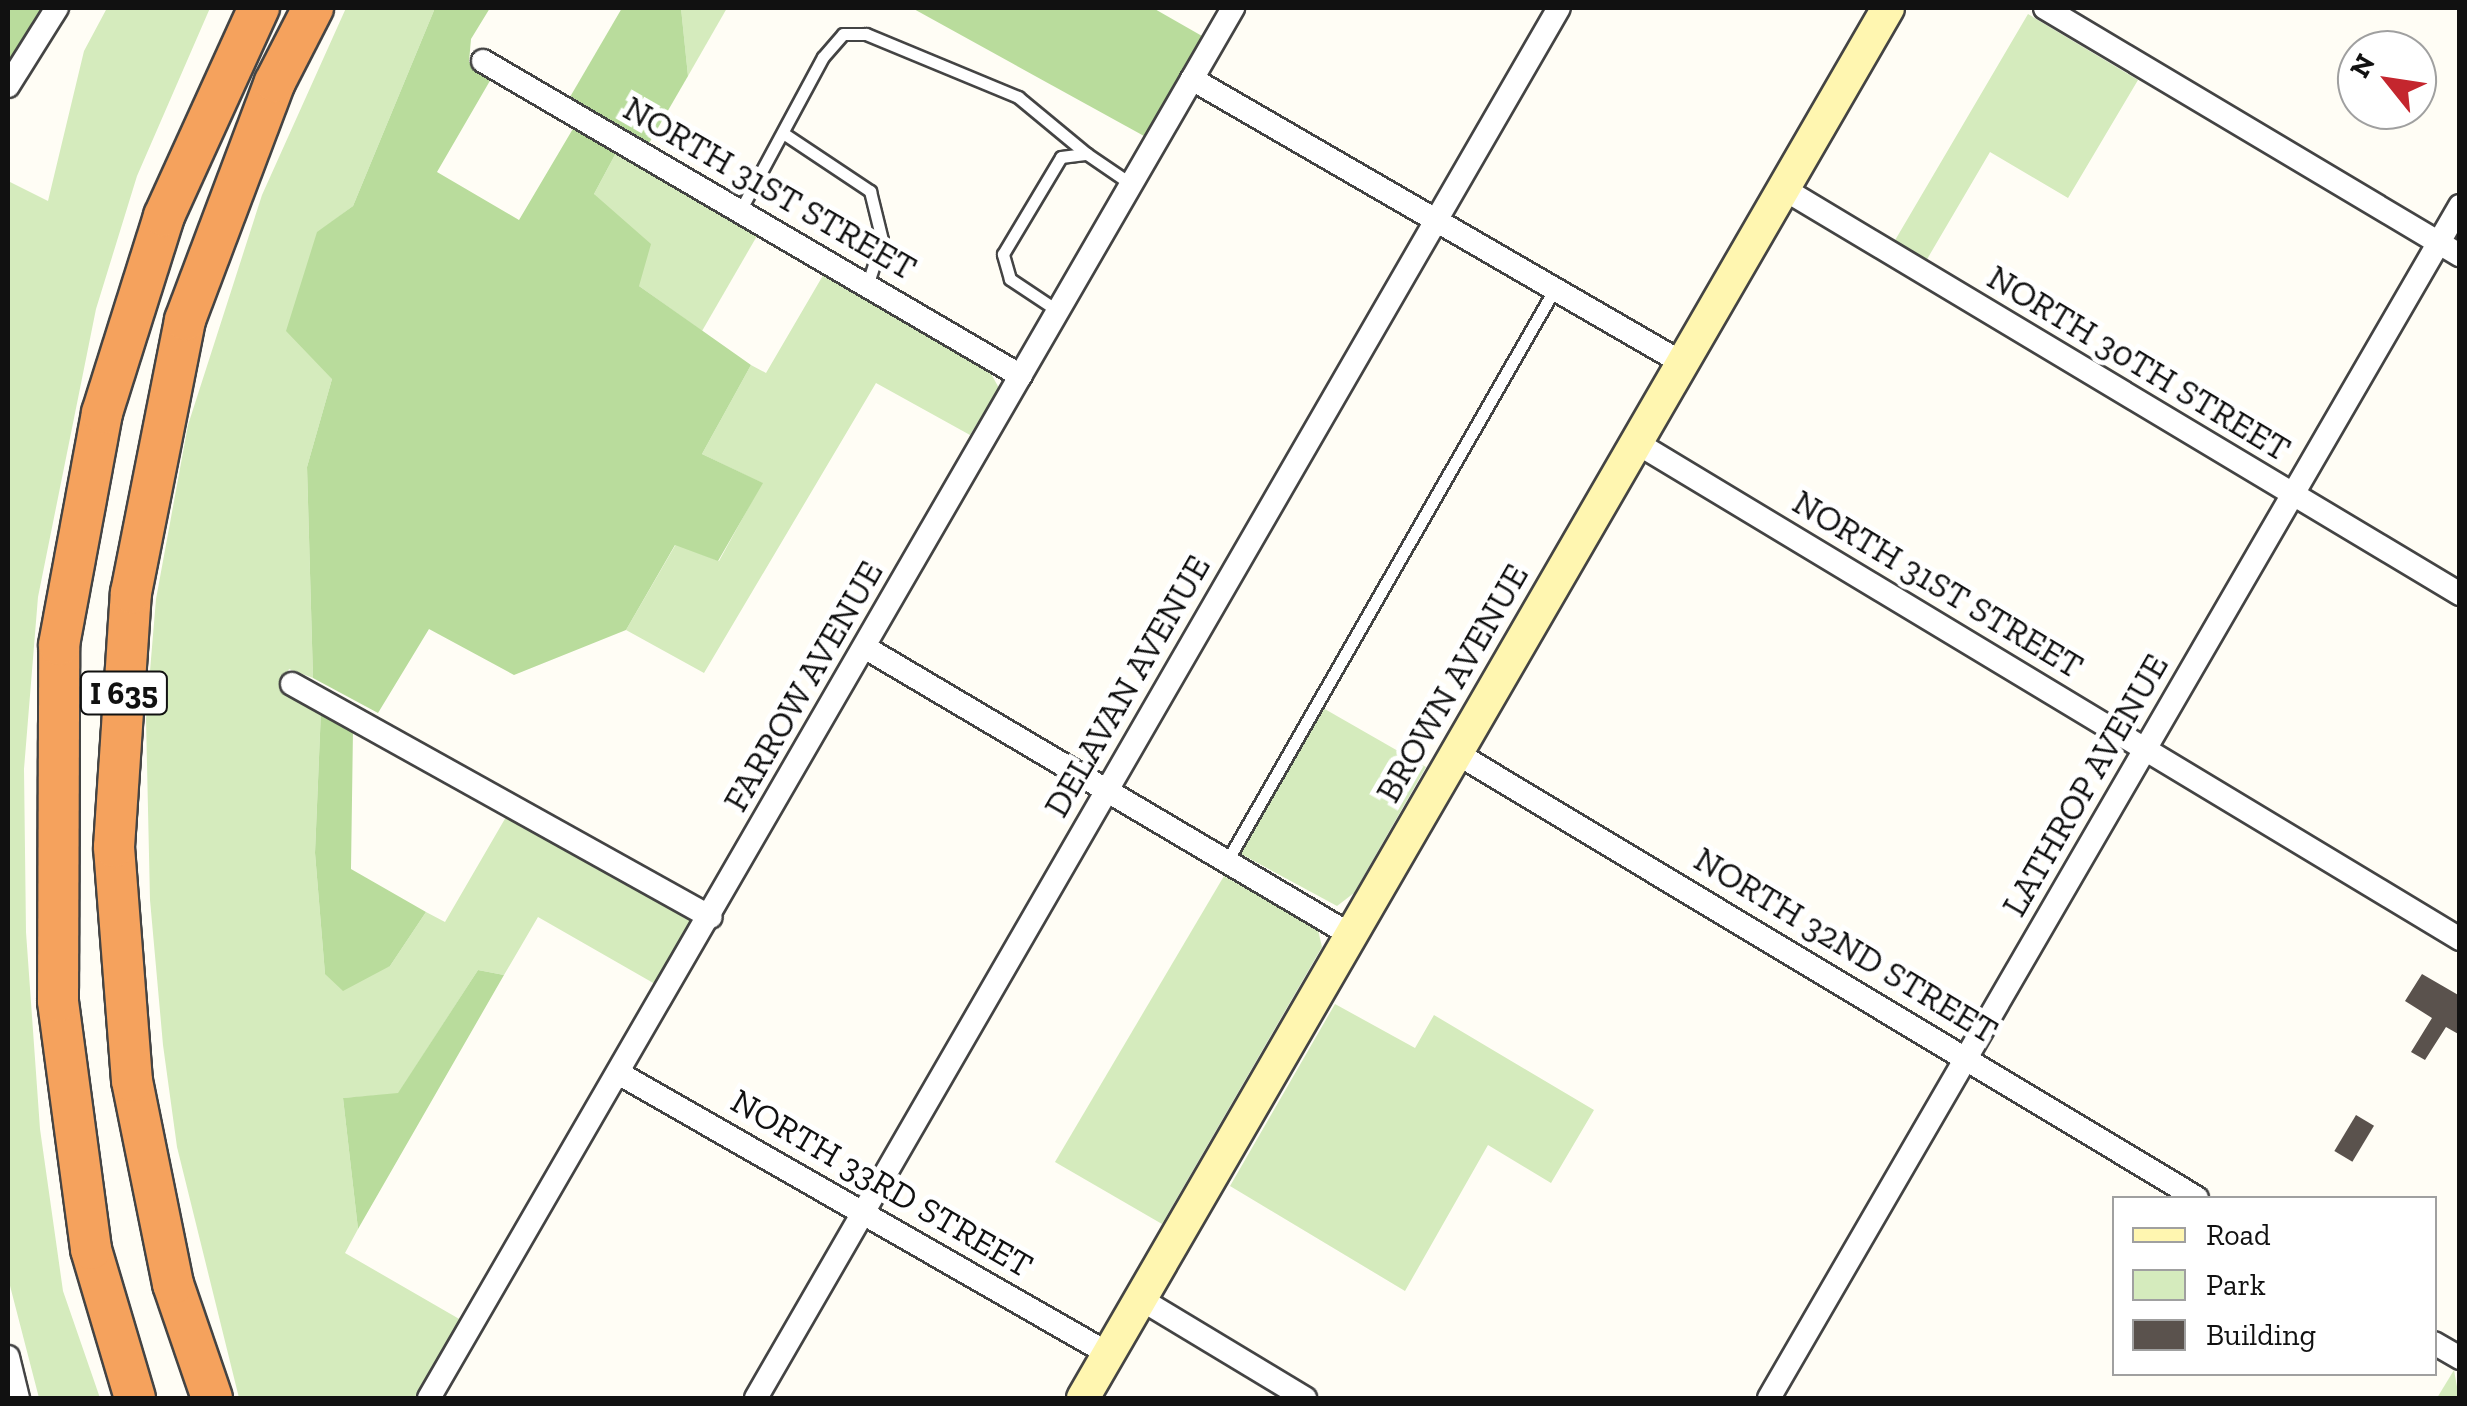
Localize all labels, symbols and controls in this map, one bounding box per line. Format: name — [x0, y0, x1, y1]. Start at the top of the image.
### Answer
north arrow — [2337, 30, 2437, 130]
text: N — [2343, 48, 2382, 83]
street label: NORTH 31ST STREET — [616, 87, 924, 289]
street label: NORTH 30TH STREET — [1980, 256, 2298, 470]
street label: NORTH 31ST STREET — [1785, 481, 2091, 687]
street label: DELAVAN AVENUE — [1035, 547, 1219, 825]
street label: FARROW AVENUE — [714, 552, 892, 820]
street label: BROWN AVENUE — [1367, 556, 1537, 810]
street label: LATHROP AVENUE — [1992, 646, 2178, 924]
road number: I 635 — [79, 666, 169, 720]
street label: NORTH 32ND STREET — [1687, 838, 2005, 1052]
street label: NORTH 33RD STREET — [724, 1080, 1040, 1286]
legend — [2112, 1196, 2437, 1376]
text: Road — [2206, 1217, 2271, 1253]
text: Park — [2206, 1267, 2266, 1303]
text: Building — [2206, 1317, 2316, 1353]

